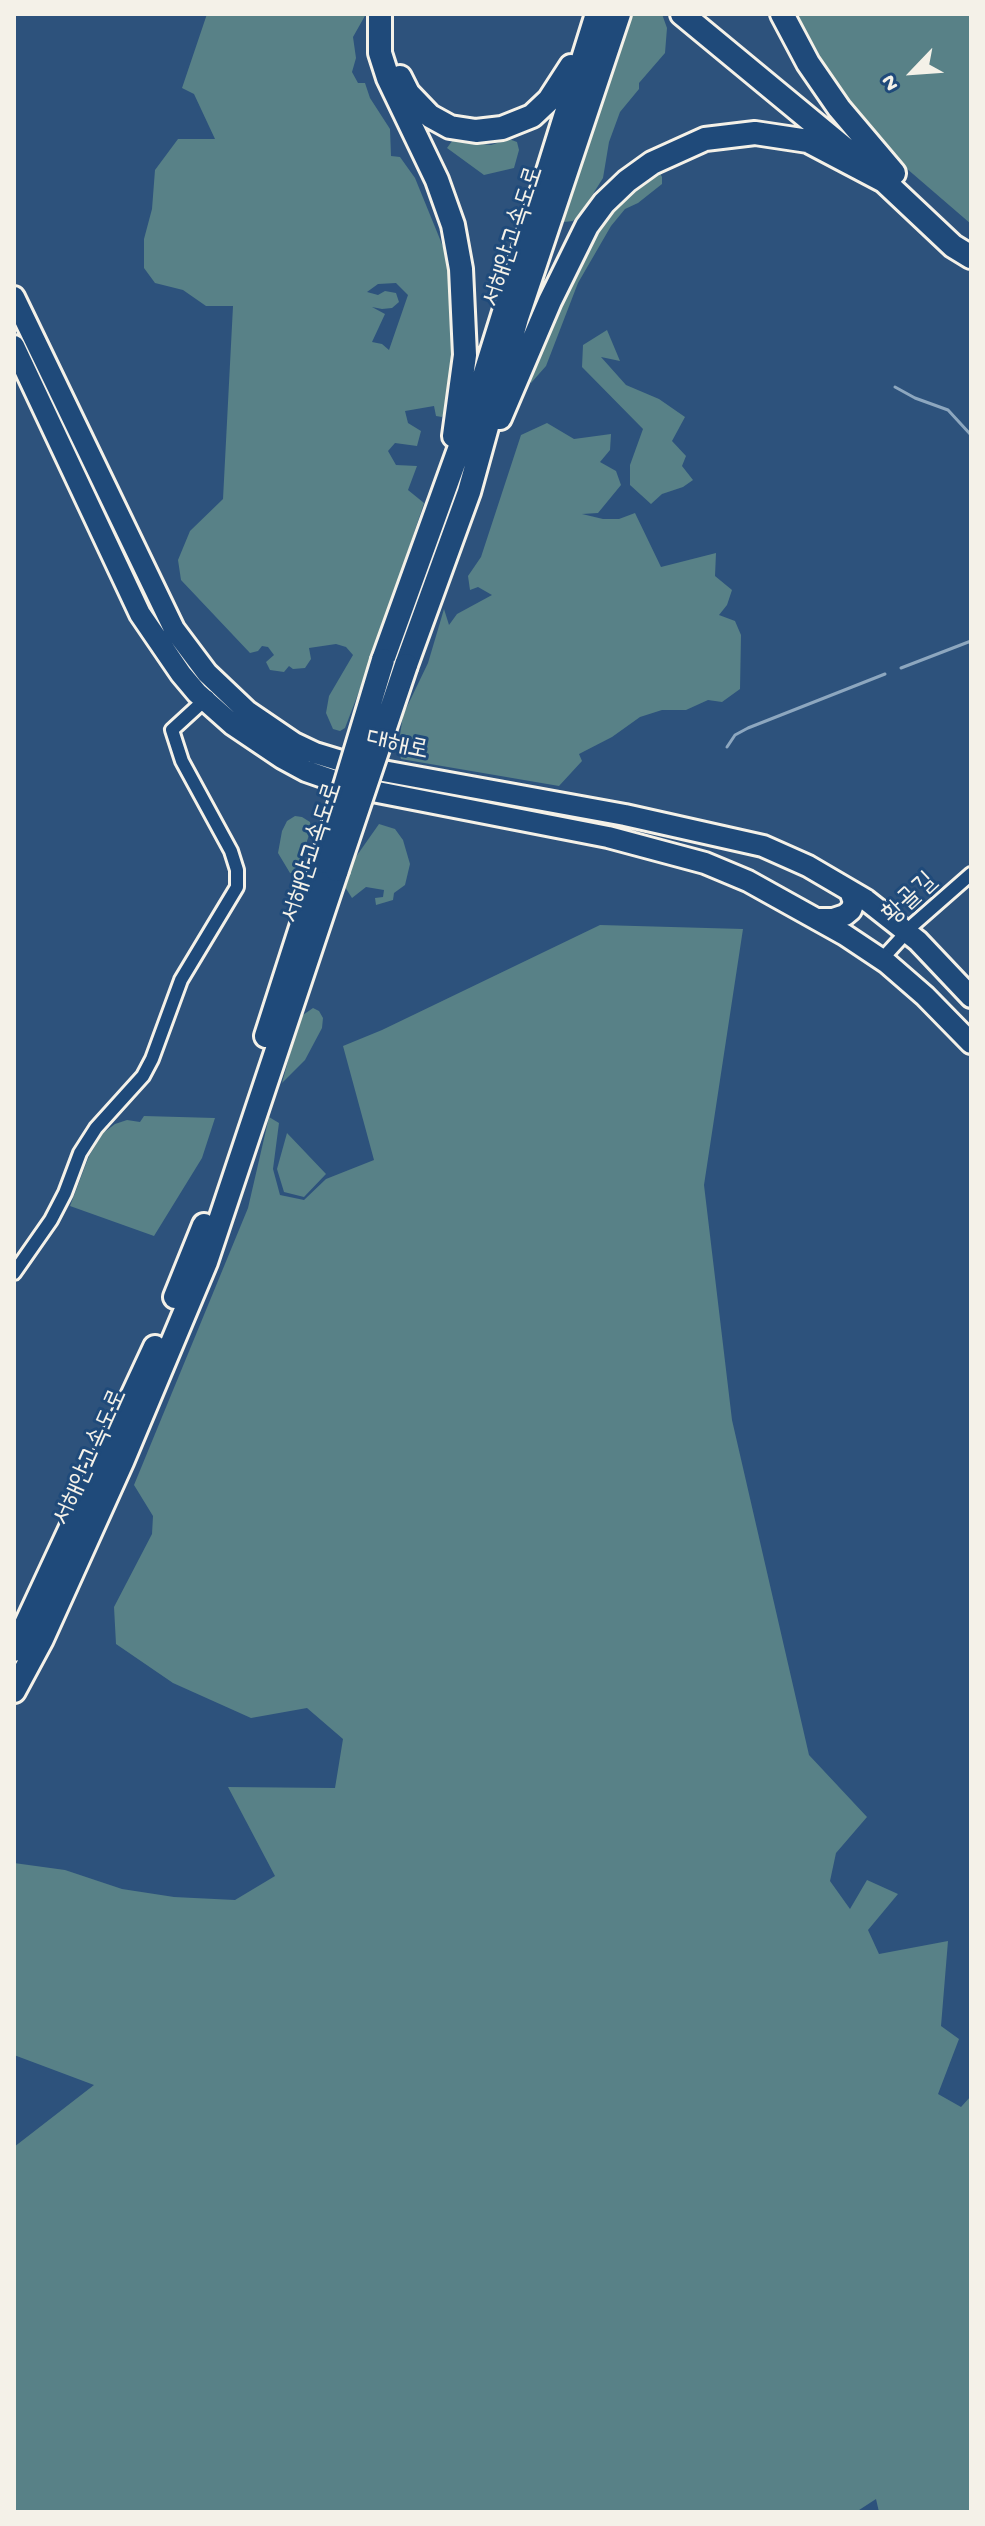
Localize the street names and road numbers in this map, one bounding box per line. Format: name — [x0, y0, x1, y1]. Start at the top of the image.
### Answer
street label: 서해안고속도로 — [478, 163, 552, 311]
street label: 대해로 — [363, 725, 431, 769]
street label: 서해안고속도로 — [277, 779, 351, 927]
street label: 황골길 — [877, 867, 945, 933]
street label: 서해안고속도로 — [48, 1385, 136, 1531]

